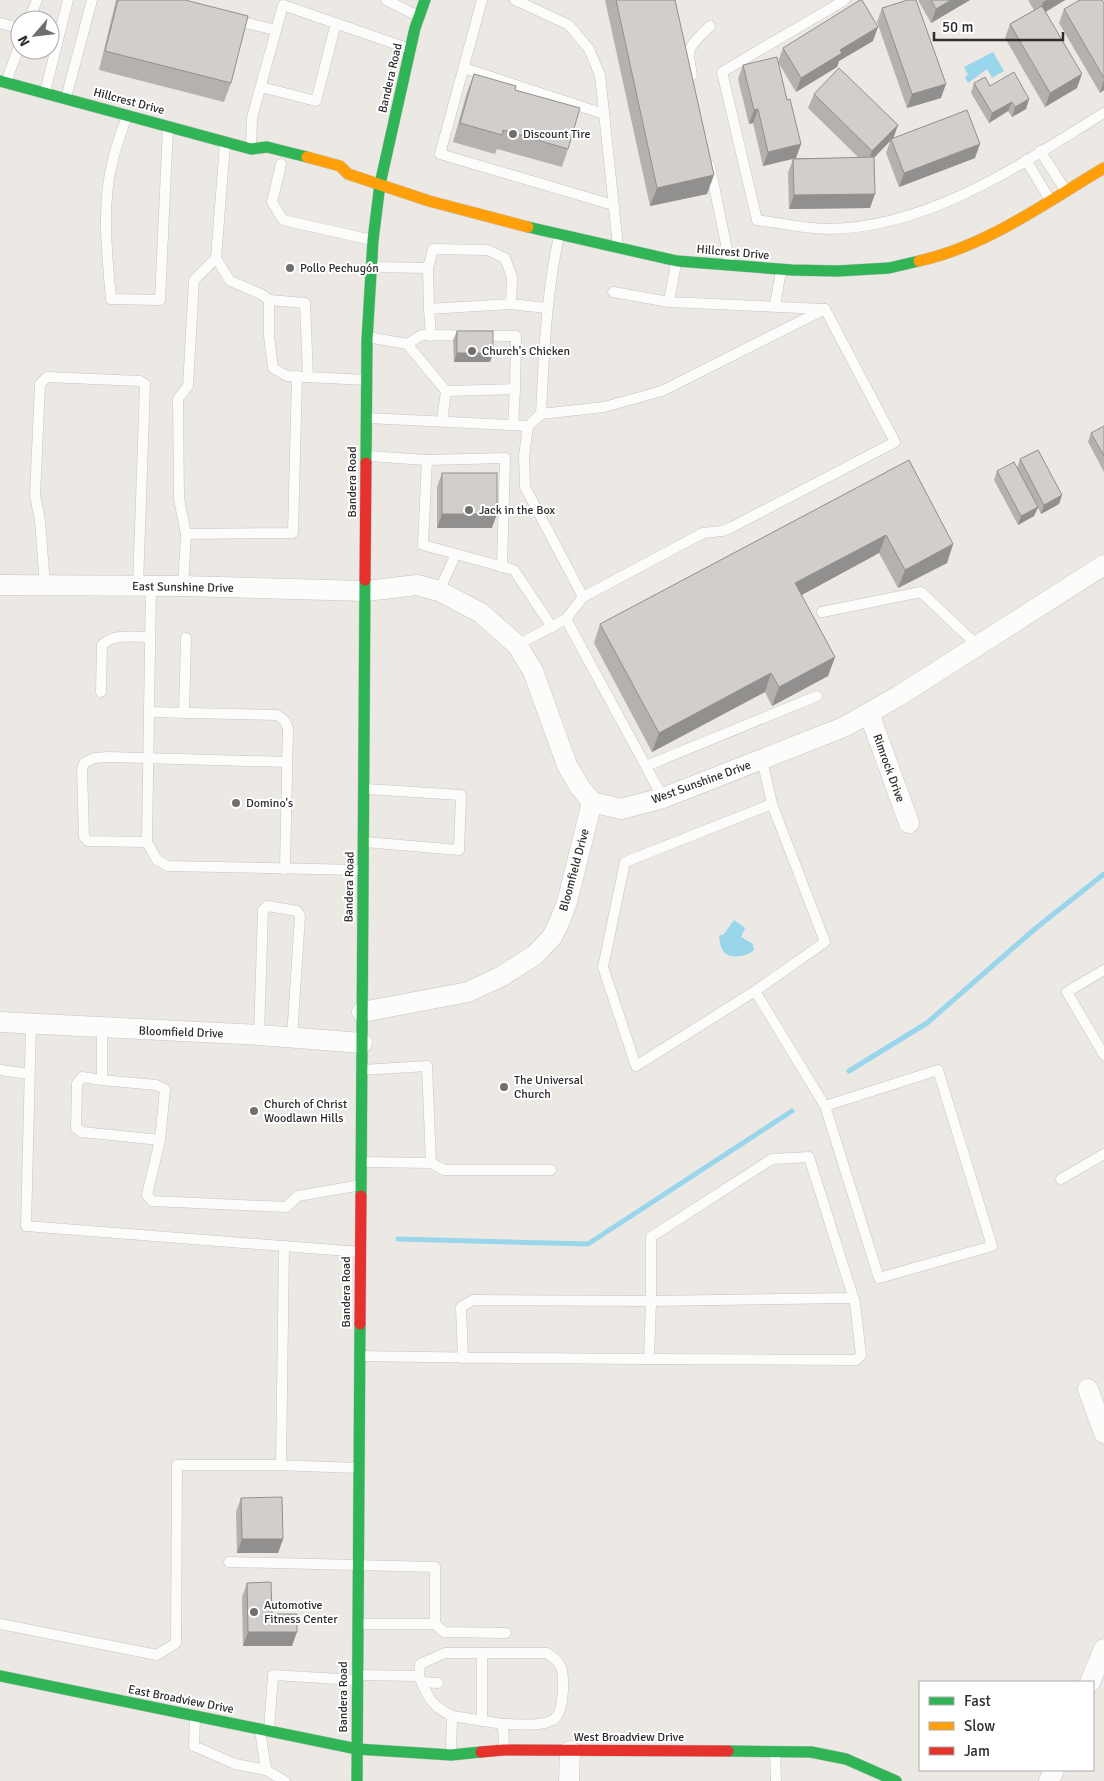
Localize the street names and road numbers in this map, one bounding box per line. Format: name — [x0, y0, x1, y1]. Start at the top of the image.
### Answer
street label: Bandera Road — [375, 42, 406, 114]
street label: Hillcrest Drive — [92, 85, 166, 118]
street label: Hillcrest Drive — [696, 242, 770, 263]
street label: Bandera Road — [345, 447, 360, 518]
street label: East Sunshine Drive — [132, 579, 234, 596]
street label: Rimrock Drive — [869, 732, 908, 804]
street label: West Sunshine Drive — [649, 758, 753, 807]
street label: Bloomfield Drive — [556, 827, 593, 913]
street label: Bandera Road — [341, 851, 358, 923]
street label: Bloomfield Drive — [138, 1024, 224, 1041]
street label: Bandera Road — [339, 1257, 354, 1328]
street label: Bandera Road — [336, 1662, 351, 1733]
street label: East Broadview Drive — [127, 1682, 235, 1717]
street label: West Broadview Drive — [574, 1730, 684, 1745]

